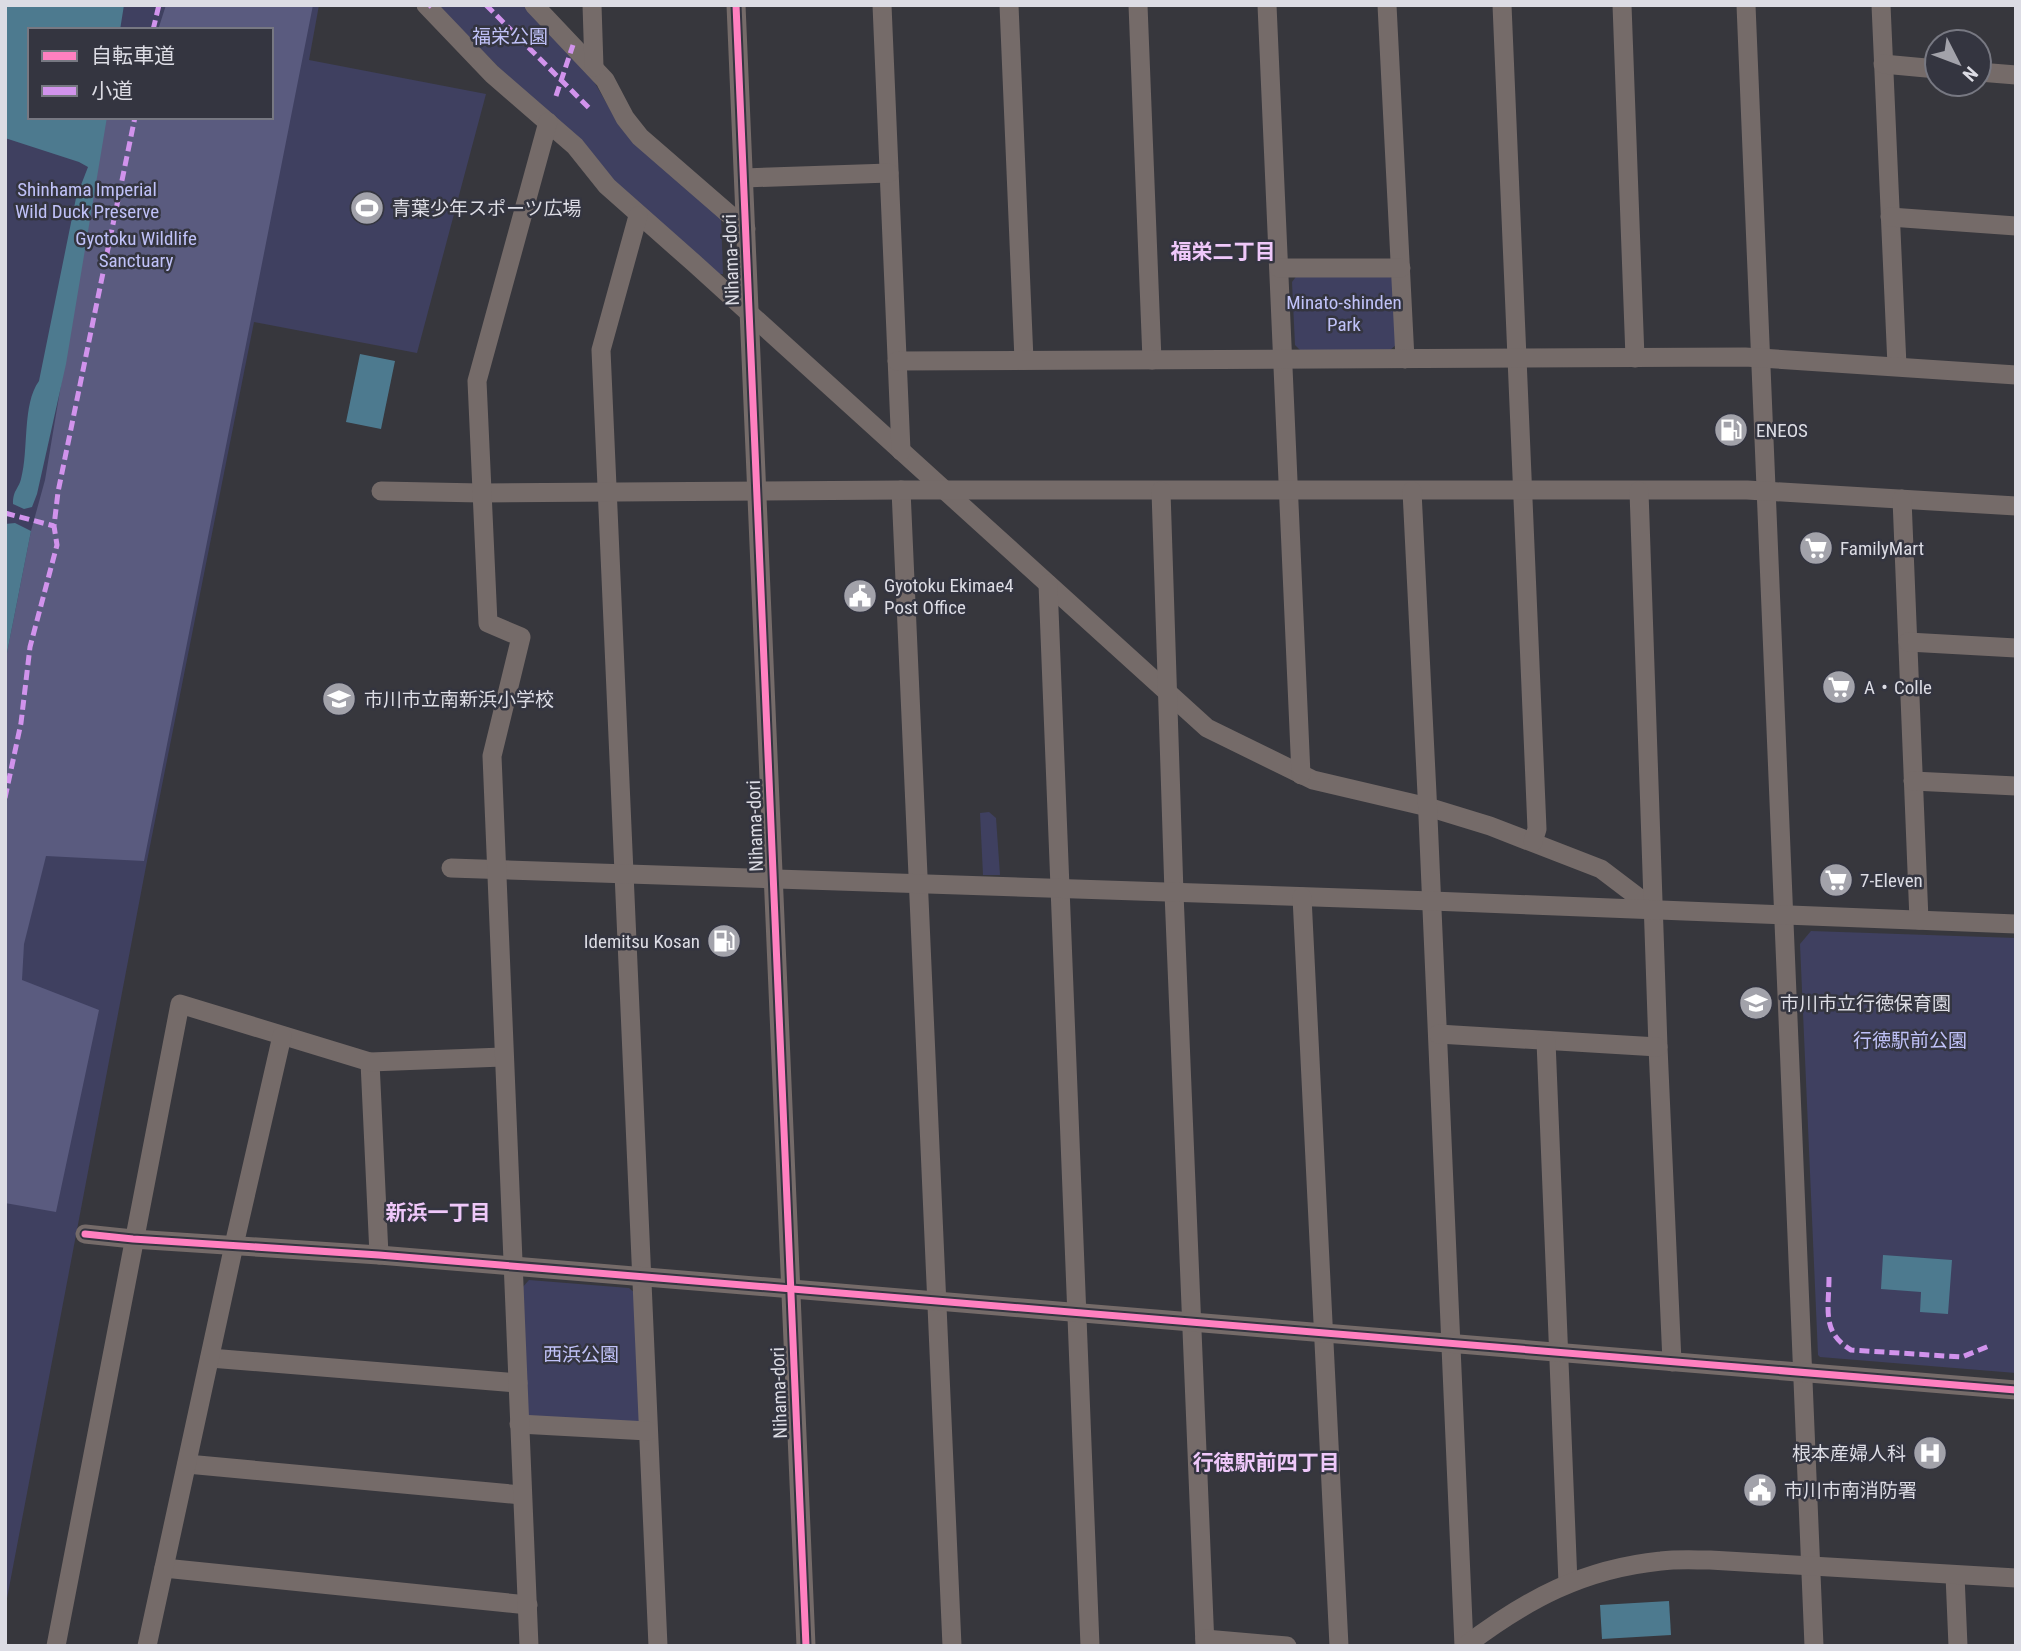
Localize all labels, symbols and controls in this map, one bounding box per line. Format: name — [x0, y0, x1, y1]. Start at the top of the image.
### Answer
park label: 福栄公園 — [472, 25, 548, 48]
legend — [28, 28, 273, 119]
north arrow — [1923, 28, 1993, 98]
text: 自転車道 — [91, 44, 175, 68]
text: N — [1958, 62, 1983, 86]
text: 小道 — [91, 79, 133, 103]
park label: Shinhama Imperial Wild Duck Preserve — [15, 178, 159, 223]
sports icon: 青葉少年スポーツ広場 — [348, 189, 386, 227]
place label: 青葉少年スポーツ広場 — [392, 197, 582, 220]
street label: Nihama-dori — [718, 214, 744, 306]
park label: Gyotoku Wildlife Sanctuary — [75, 227, 197, 272]
district label: 福栄二丁目 — [1171, 240, 1276, 264]
park label: Minato-shinden Park — [1286, 291, 1402, 336]
fuel station icon: ENEOS — [1712, 411, 1750, 449]
place label: ENEOS — [1756, 419, 1808, 442]
supermarket icon: FamilyMart — [1797, 529, 1835, 567]
place label: FamilyMart — [1840, 537, 1924, 560]
place label: Gyotoku Ekimae4 Post Office — [884, 574, 1014, 619]
public building icon: Gyotoku Ekimae4 Post Office — [841, 577, 879, 615]
supermarket icon: A・Colle — [1820, 668, 1858, 706]
place label: A・Colle — [1864, 676, 1932, 699]
school or university icon: 市川市立南新浜小学校 — [320, 680, 358, 718]
place label: 市川市立南新浜小学校 — [364, 688, 554, 711]
street label: Nihama-dori — [742, 780, 768, 872]
supermarket icon: 7-Eleven — [1817, 861, 1855, 899]
place label: 7-Eleven — [1860, 869, 1923, 892]
fuel station icon: Idemitsu Kosan — [705, 922, 743, 960]
place label: Idemitsu Kosan — [584, 930, 700, 953]
school or university icon: 市川市立行徳保育園 — [1737, 984, 1775, 1022]
place label: 市川市立行徳保育園 — [1780, 992, 1951, 1015]
park label: 行徳駅前公園 — [1853, 1029, 1967, 1052]
district label: 新浜一丁目 — [386, 1201, 491, 1225]
park label: 西浜公園 — [543, 1343, 619, 1366]
street label: Nihama-dori — [766, 1347, 792, 1439]
hospital icon: 根本産婦人科 — [1911, 1434, 1949, 1472]
place label: 根本産婦人科 — [1792, 1442, 1906, 1465]
district label: 行徳駅前四丁目 — [1193, 1451, 1340, 1475]
public building icon: 市川市南消防署 — [1741, 1471, 1779, 1509]
place label: 市川市南消防署 — [1784, 1479, 1917, 1502]

